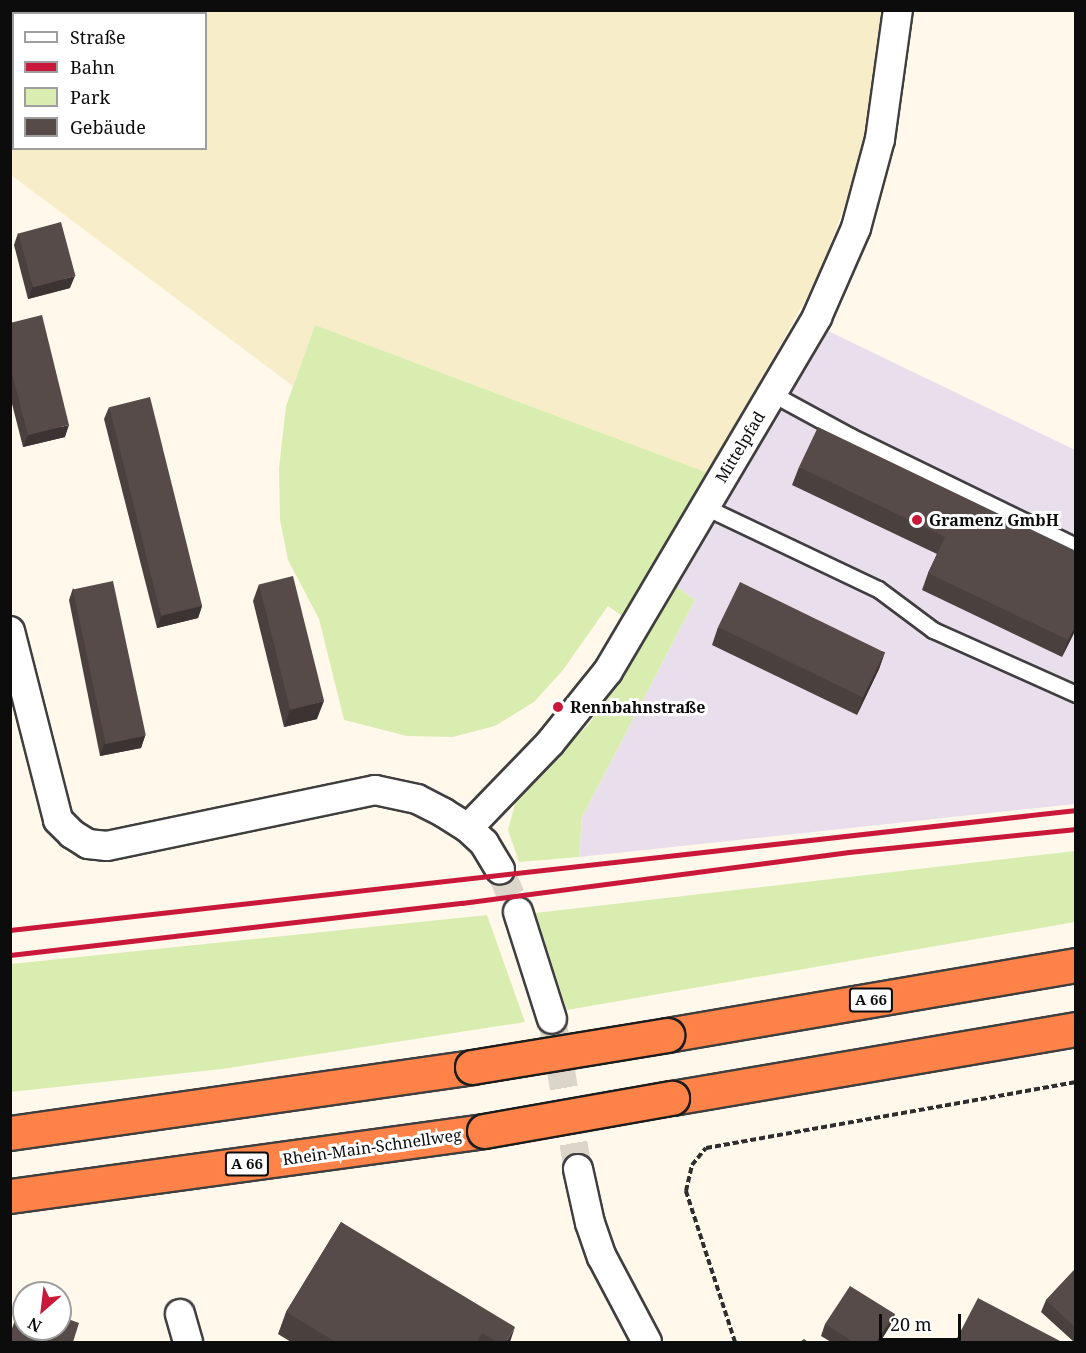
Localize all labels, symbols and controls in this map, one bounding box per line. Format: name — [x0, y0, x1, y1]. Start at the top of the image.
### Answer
legend — [12, 12, 207, 150]
text: Straße — [70, 25, 126, 49]
text: Bahn — [70, 55, 115, 79]
text: Park — [70, 85, 110, 109]
text: Gebäude — [70, 115, 146, 139]
street label: Mittelpfad — [711, 408, 769, 486]
place label: Gramenz GmbH — [929, 510, 1059, 530]
marker: Gramenz GmbH — [910, 513, 924, 527]
place label: Rennbahnstraße — [570, 697, 705, 717]
marker: Rennbahnstraße — [551, 700, 565, 714]
road number: A 66 — [848, 988, 894, 1012]
street label: Rhein-Main-Schnellweg — [281, 1125, 463, 1169]
road number: A 66 — [224, 1152, 270, 1176]
north arrow — [12, 1281, 72, 1341]
scale bar — [882, 1302, 964, 1340]
text: N — [24, 1312, 45, 1338]
text: 20 m — [890, 1312, 932, 1336]

